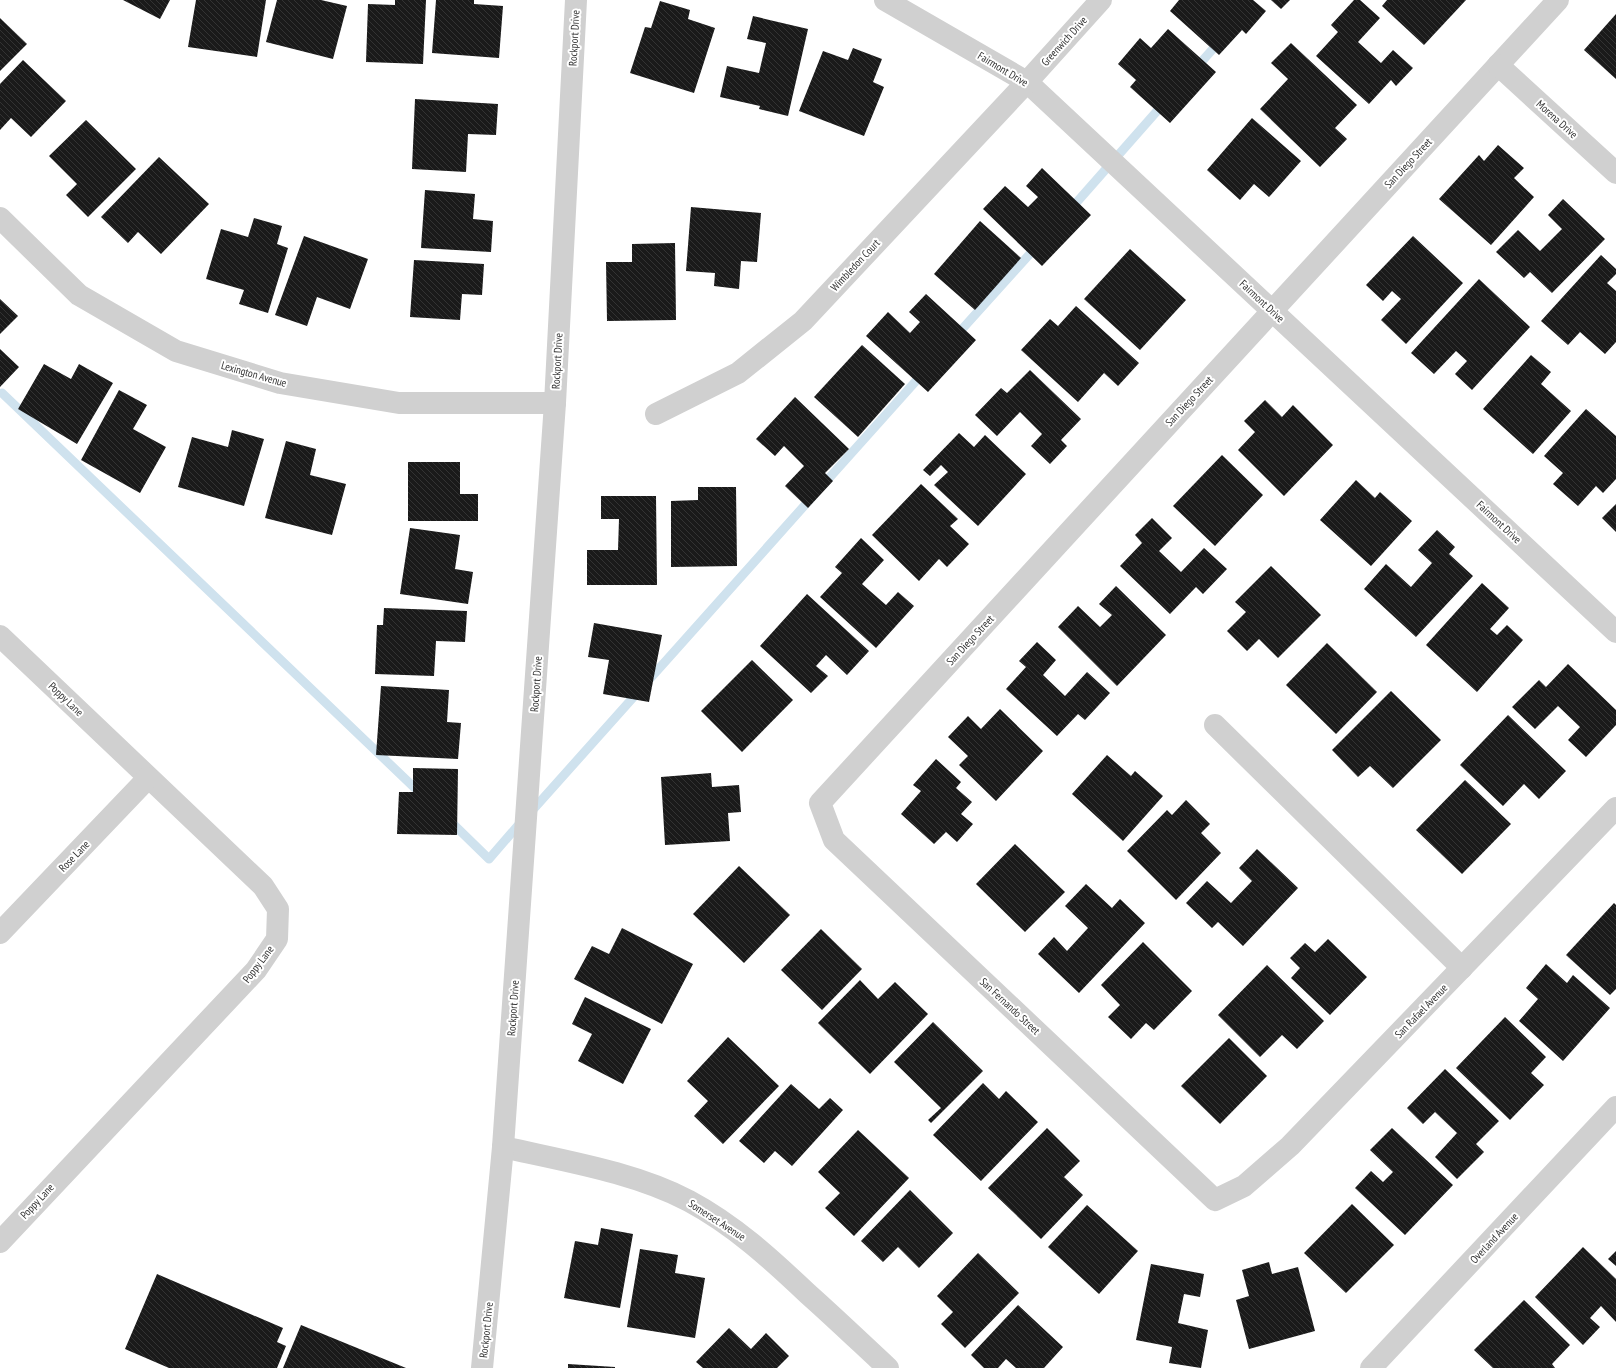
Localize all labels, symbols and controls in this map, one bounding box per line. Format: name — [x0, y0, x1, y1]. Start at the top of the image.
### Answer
street label: Rockport Drive — [566, 9, 582, 66]
street label: Greenwich Drive — [1038, 13, 1090, 69]
street label: Fairmont Drive — [975, 48, 1031, 90]
street label: Morena Drive — [1533, 97, 1581, 142]
street label: San Diego Street — [1381, 135, 1435, 191]
street label: Wimbledon Court — [827, 236, 883, 294]
street label: Fairmont Drive — [1237, 277, 1288, 326]
street label: Rockport Drive — [549, 332, 565, 389]
street label: Lexington Avenue — [220, 358, 289, 390]
street label: San Diego Street — [1162, 373, 1216, 429]
street label: Fairmont Drive — [1474, 498, 1525, 547]
street label: San Diego Street — [943, 612, 997, 668]
street label: Rockport Drive — [527, 655, 545, 712]
street label: Poppy Lane — [46, 679, 87, 719]
street label: Rose Lane — [56, 837, 93, 875]
street label: Poppy Lane — [239, 942, 277, 985]
street label: San Fernando Street — [977, 975, 1043, 1037]
street label: Rockport Drive — [504, 979, 522, 1036]
street label: San Rafael Avenue — [1392, 981, 1451, 1041]
street label: Poppy Lane — [17, 1180, 57, 1222]
street label: Somerset Avenue — [686, 1196, 749, 1244]
street label: Overland Avenue — [1467, 1209, 1521, 1266]
street label: Rockport Drive — [476, 1301, 496, 1359]

